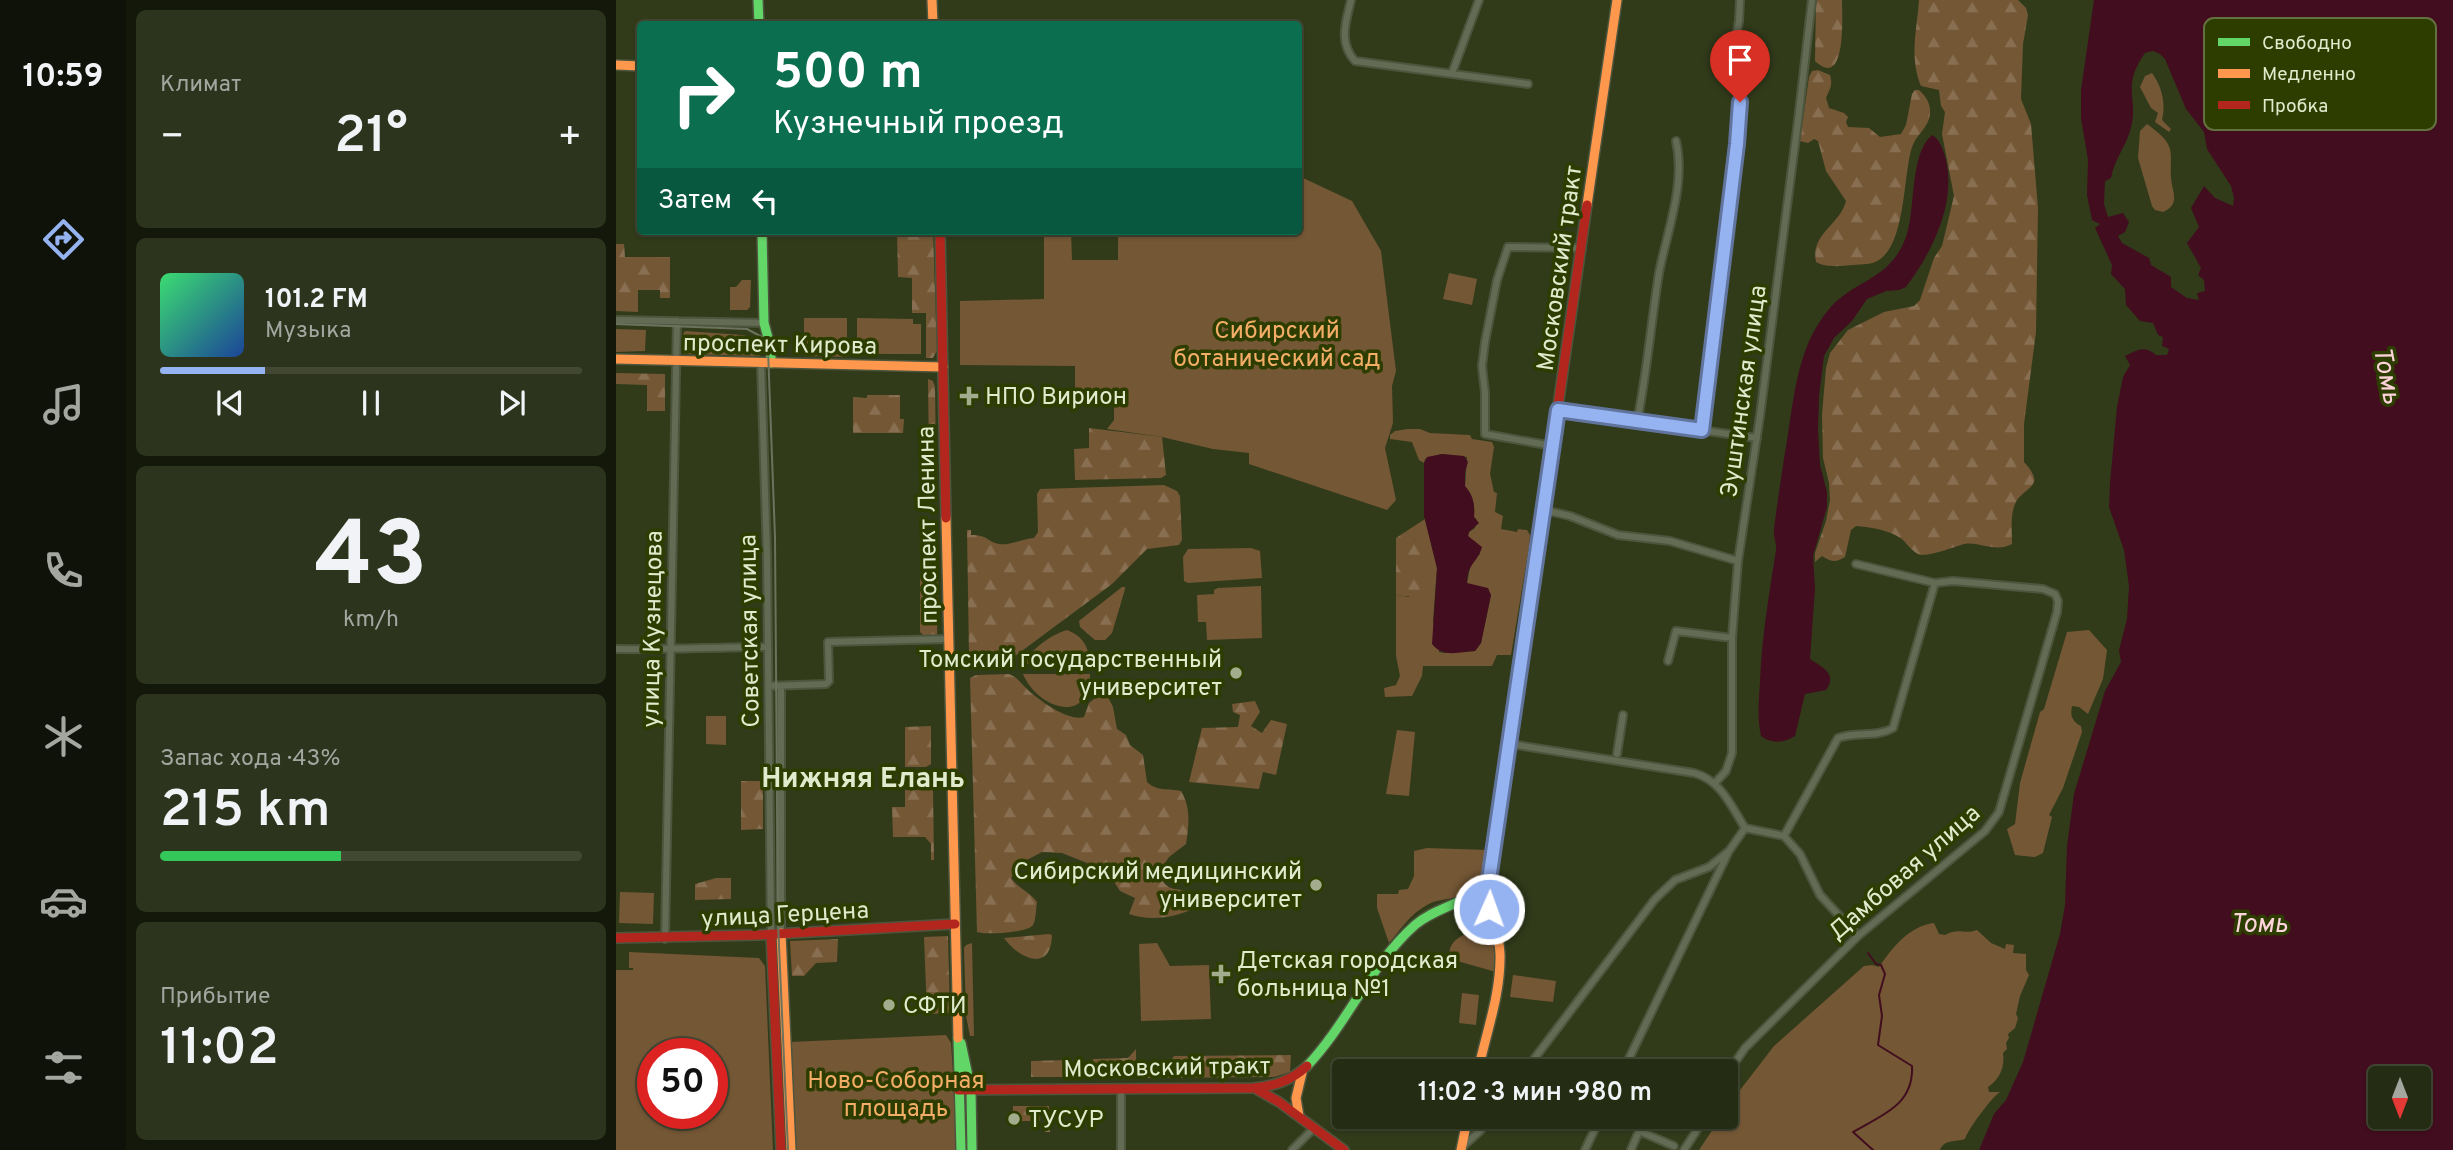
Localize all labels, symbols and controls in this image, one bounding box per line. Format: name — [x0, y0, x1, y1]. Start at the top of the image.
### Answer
legend — [2204, 18, 2436, 130]
pin — [1710, 30, 1770, 102]
text: Свободно — [2262, 32, 2352, 56]
icon: arrive — [1721, 41, 1759, 79]
text: 500 m — [773, 44, 923, 106]
icon: right — [658, 49, 749, 140]
text: 10:59 — [23, 58, 103, 98]
text: Медленно — [2262, 63, 2356, 87]
text: Климат — [160, 71, 241, 100]
text: Пробка — [2262, 95, 2328, 119]
text: 21° — [334, 105, 408, 171]
text: Кузнечный проезд — [773, 105, 1064, 145]
text: − — [160, 114, 185, 163]
text: + — [557, 114, 582, 163]
street label: Московский тракт — [1532, 163, 1590, 373]
icon: left — [746, 182, 784, 220]
text: Затем — [658, 185, 732, 218]
icon: directions — [39, 215, 88, 264]
street label: Эуштинская улица — [1715, 283, 1775, 499]
text: 101.2 FM — [265, 284, 368, 317]
text: Музыка — [265, 317, 351, 346]
park label: Сибирский ботанический сад — [1173, 317, 1381, 375]
street label: проспект Кирова — [683, 329, 877, 363]
water label: Томь — [2364, 344, 2407, 407]
icon: music — [39, 380, 88, 429]
place label: НПО Вирион — [985, 383, 1127, 413]
icon: previous — [211, 384, 249, 422]
icon: pause — [352, 384, 390, 422]
icon: next — [493, 384, 531, 422]
marker: НПО Вирион — [959, 386, 979, 406]
street label: проспект Ленина — [912, 426, 946, 624]
text: 43 — [314, 503, 428, 618]
street label: улица Кузнецова — [637, 530, 671, 728]
street label: Советская улица — [734, 534, 768, 728]
icon: phone — [39, 546, 88, 595]
text: km/h — [343, 606, 399, 635]
place label: Томский государственный университет — [918, 646, 1222, 704]
marker: Томский государственный университет — [1228, 665, 1244, 681]
icon: climate — [39, 712, 88, 761]
text: Запас хода · 43% — [160, 745, 340, 774]
district label: Нижняя Елань — [761, 762, 965, 798]
text: 215 km — [160, 779, 331, 845]
street label: Дамбовая улица — [1823, 799, 1987, 948]
place label: Сибирский медицинский университет — [1013, 858, 1302, 916]
position arrow — [1452, 872, 1526, 946]
icon: car — [39, 877, 88, 926]
marker: Сибирский медицинский университет — [1308, 877, 1324, 893]
street label: улица Герцена — [700, 897, 870, 935]
water label: Томь — [2230, 909, 2288, 942]
place label: Детская городская больница №1 — [1237, 947, 1458, 1005]
marker: Детская городская больница №1 — [1211, 964, 1231, 984]
text: Прибытие — [160, 983, 270, 1012]
place label: СФТИ — [903, 992, 967, 1022]
marker: СФТИ — [881, 997, 897, 1013]
text: 11:02 — [160, 1017, 279, 1083]
speed limit sign: 50 — [637, 1038, 728, 1129]
icon: filters — [39, 1043, 88, 1092]
street label: Московский тракт — [1063, 1052, 1271, 1086]
north arrow — [2368, 1066, 2431, 1129]
map controls — [2368, 1066, 2431, 1129]
park label: Ново-Соборная площадь — [807, 1067, 985, 1125]
text: 11:02 · 3 мин · 980 m — [1418, 1077, 1652, 1110]
place label: ТУСУР — [1028, 1106, 1104, 1136]
marker: ТУСУР — [1006, 1111, 1022, 1127]

